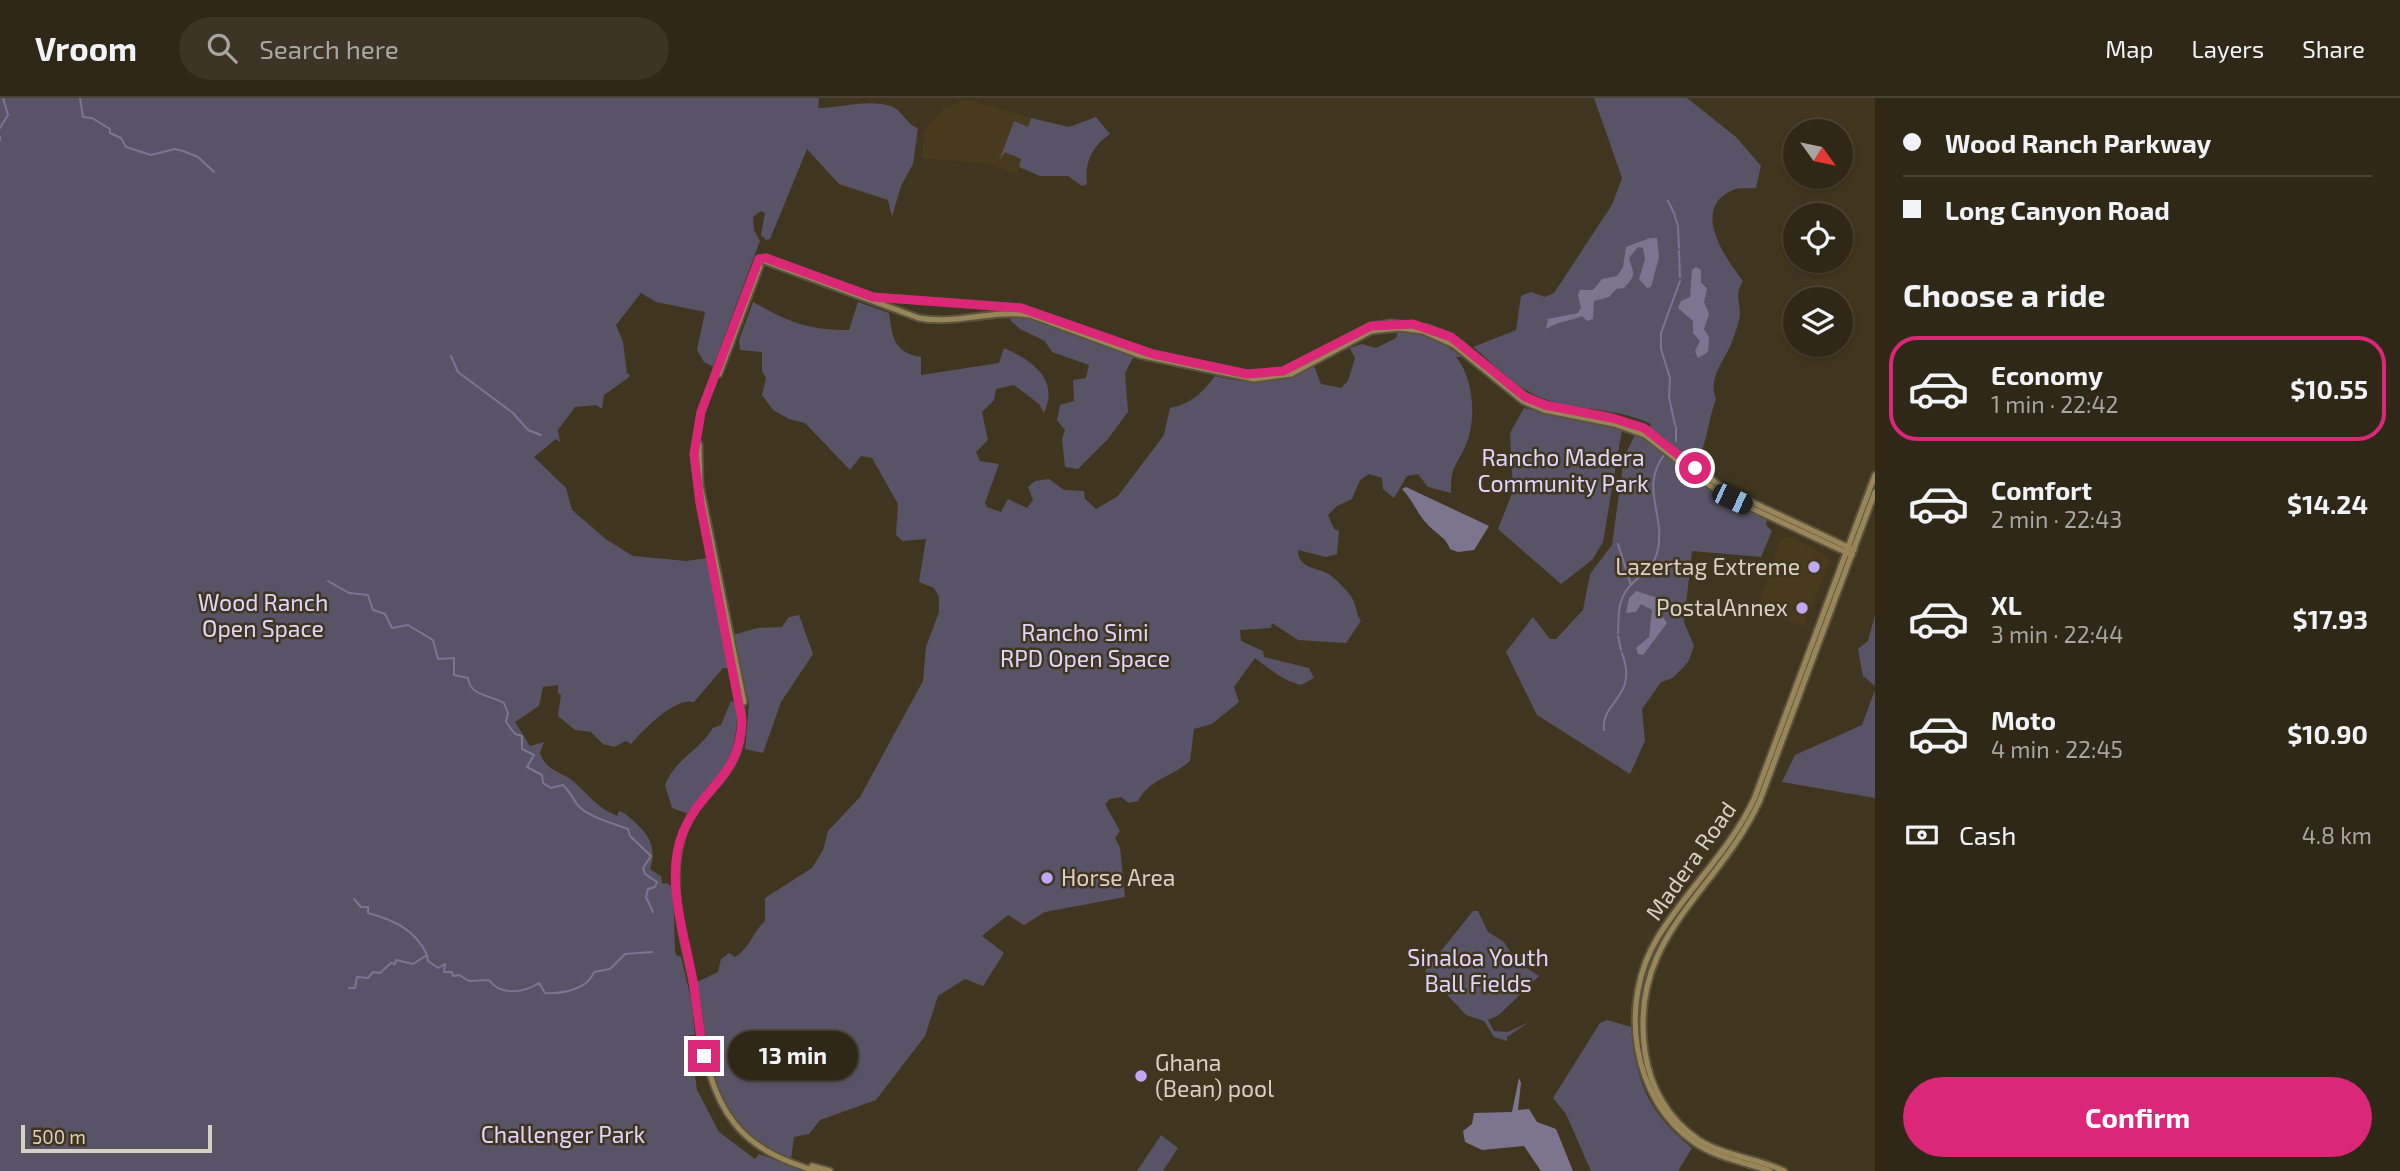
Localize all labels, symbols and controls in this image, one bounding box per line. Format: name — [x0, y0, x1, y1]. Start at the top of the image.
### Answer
search box — [179, 17, 669, 80]
text: Vroom — [35, 28, 137, 68]
icon: search — [203, 29, 241, 67]
text: Search here — [259, 33, 399, 64]
text: Map — [2105, 34, 2153, 63]
text: Layers — [2191, 34, 2264, 63]
text: Share — [2302, 34, 2365, 63]
north arrow — [1783, 119, 1853, 189]
map controls — [1783, 119, 1853, 357]
text: Wood Ranch Parkway — [1945, 127, 2211, 158]
text: Long Canyon Road — [1945, 194, 2170, 225]
button: locate — [1783, 203, 1853, 273]
text: Choose a ride — [1903, 275, 2106, 313]
button: layers — [1783, 287, 1853, 357]
icon: car — [1907, 357, 1970, 420]
text: Economy — [1991, 359, 2103, 390]
text: $10.55 — [2290, 373, 2368, 404]
text: 1 min · 22:42 — [1991, 390, 2119, 418]
park label: Rancho Madera Community Park — [1477, 443, 1649, 497]
route start — [1679, 452, 1711, 484]
icon: car — [1907, 472, 1970, 535]
text: Comfort — [1991, 474, 2092, 505]
car — [1709, 481, 1756, 517]
text: $14.24 — [2287, 488, 2368, 519]
text: 2 min · 22:43 — [1991, 505, 2122, 533]
place label: Lazertag Extreme — [1615, 552, 1800, 580]
marker: Lazertag Extreme — [1806, 559, 1822, 575]
icon: car — [1907, 587, 1970, 650]
park label: Wood Ranch Open Space — [198, 588, 328, 642]
text: XL — [1991, 589, 2022, 620]
place label: PostalAnnex — [1656, 593, 1788, 621]
marker: PostalAnnex — [1794, 600, 1810, 616]
text: $17.93 — [2293, 603, 2368, 634]
park label: Rancho Simi RPD Open Space — [1000, 618, 1170, 672]
text: 3 min · 22:44 — [1991, 620, 2123, 648]
icon: car — [1907, 702, 1970, 765]
text: Moto — [1991, 704, 2056, 735]
text: $10.90 — [2287, 718, 2368, 749]
text: 4 min · 22:45 — [1991, 735, 2123, 763]
street label: Madera Road — [1639, 796, 1741, 925]
icon: cash — [1903, 816, 1941, 854]
text: Cash — [1959, 819, 2016, 850]
text: 4.8 km — [2302, 821, 2372, 849]
place label: Horse Area — [1061, 863, 1175, 891]
marker: Horse Area — [1039, 870, 1055, 886]
park label: Sinaloa Youth Ball Fields — [1407, 943, 1549, 997]
callout: 13 min — [728, 1032, 858, 1080]
route end — [688, 1040, 720, 1072]
text: 13 min — [759, 1041, 827, 1069]
place label: Ghana (Bean) pool — [1155, 1048, 1274, 1102]
marker: Ghana (Bean) pool — [1133, 1068, 1149, 1084]
button: Confirm — [1903, 1077, 2372, 1157]
park label: Challenger Park — [481, 1120, 646, 1148]
scale bar — [21, 1122, 212, 1154]
text: 500 m — [32, 1125, 86, 1148]

